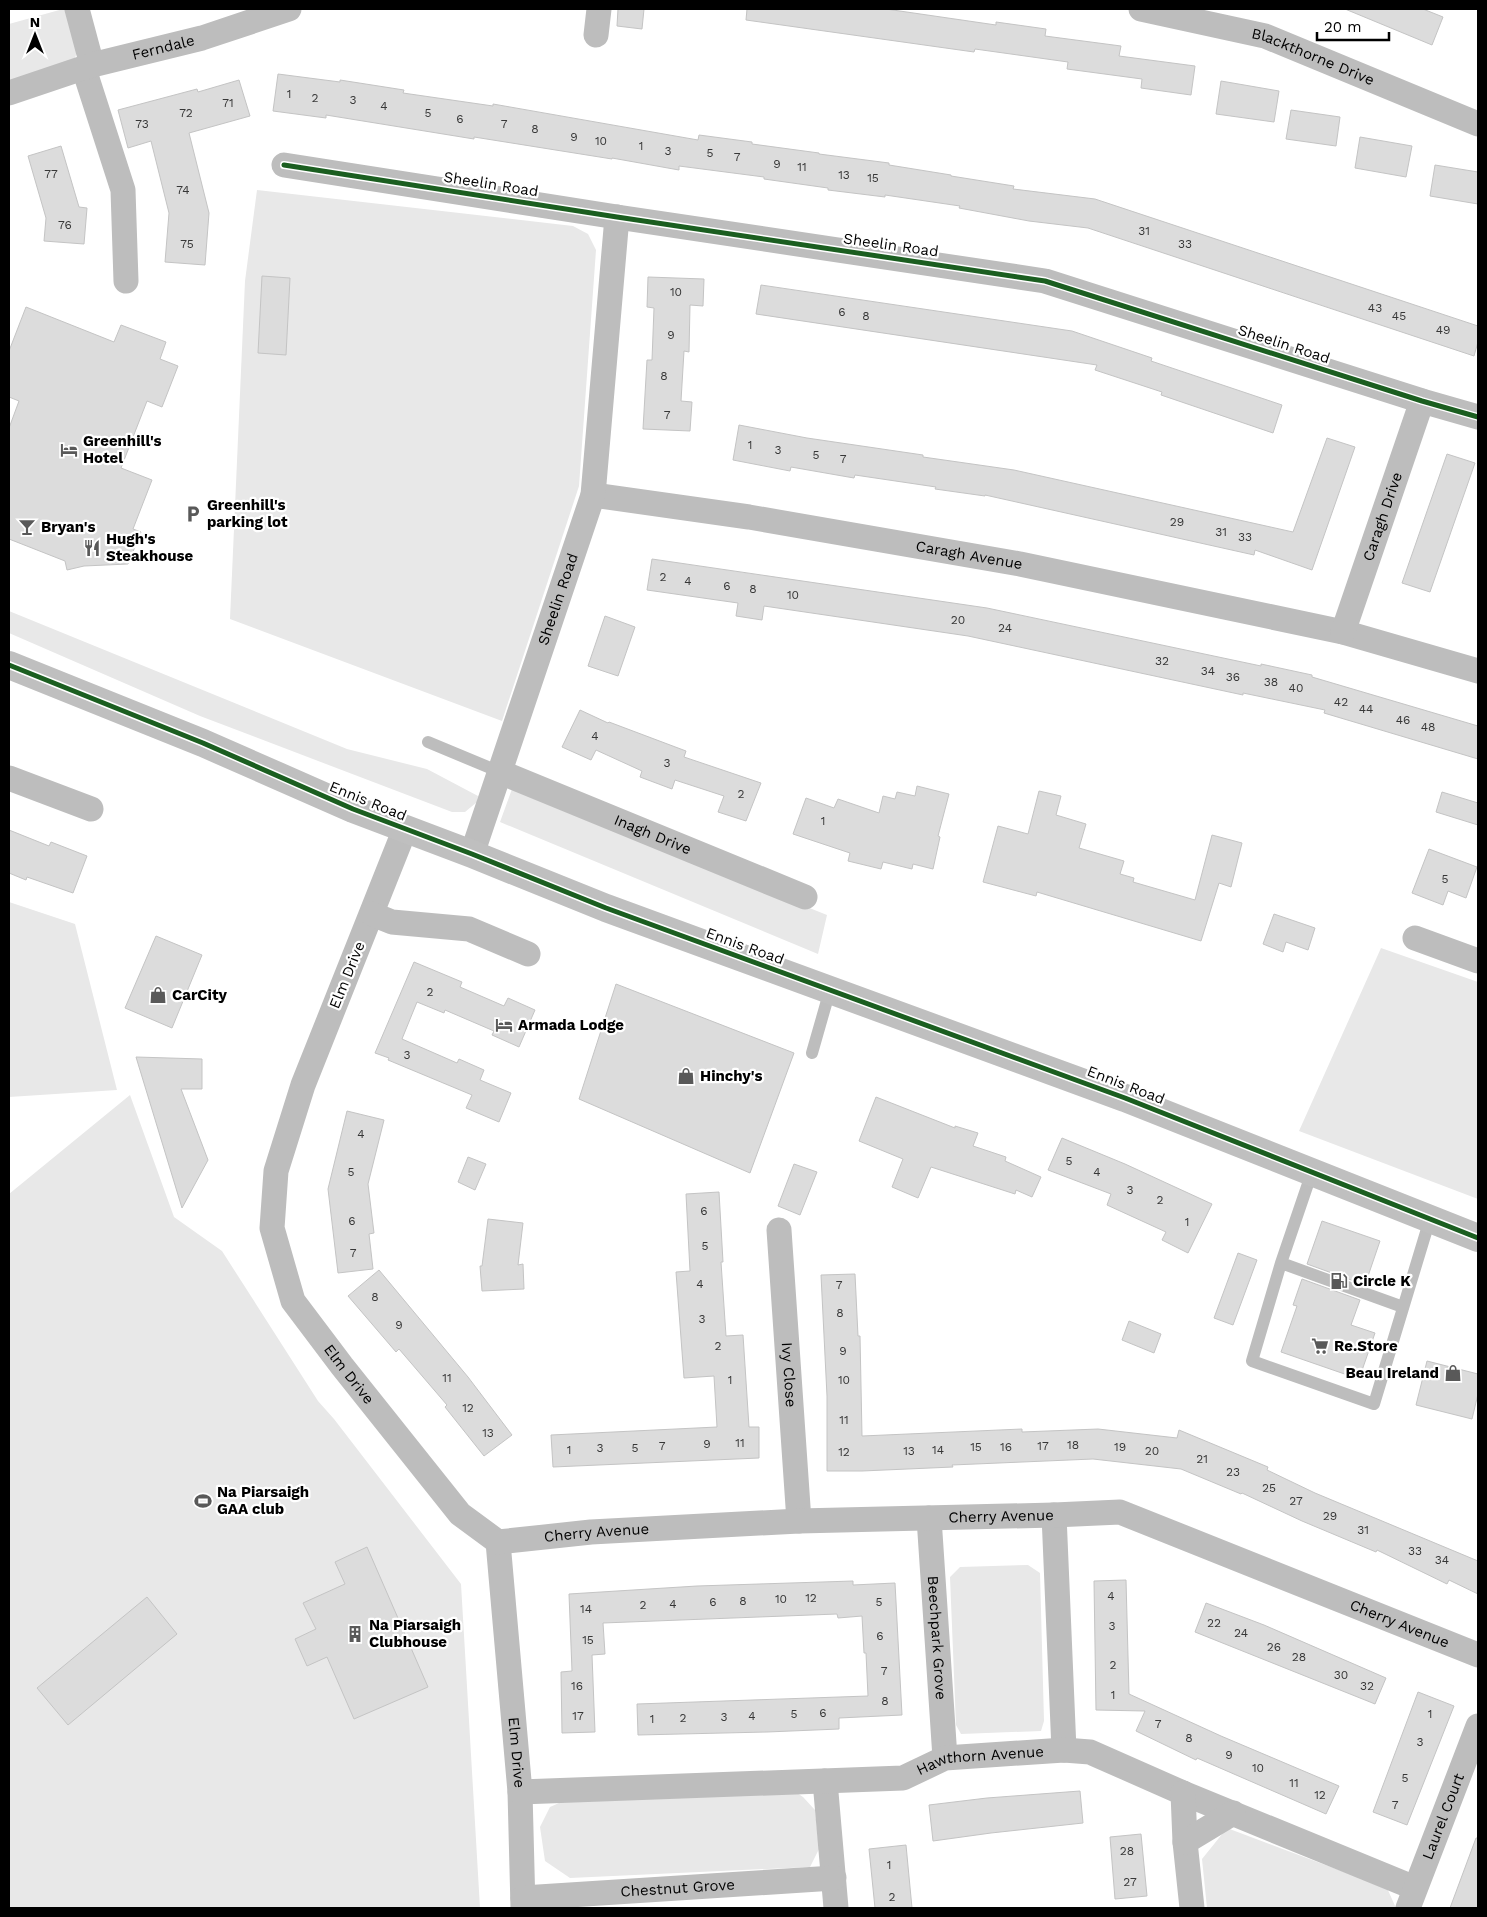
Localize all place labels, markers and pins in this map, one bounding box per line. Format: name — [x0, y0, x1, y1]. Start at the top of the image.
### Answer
place label: Greenhill's Hotel — [83, 432, 162, 467]
hotel icon: Greenhill's Hotel — [59, 440, 79, 460]
place label: Greenhill's parking lot — [207, 496, 288, 531]
parking icon: Greenhill's parking lot — [183, 504, 203, 524]
bar icon: Bryan's — [17, 517, 37, 537]
place label: Bryan's — [41, 518, 96, 536]
place label: Hugh's Steakhouse — [106, 530, 193, 565]
restaurant icon: Hugh's Steakhouse — [82, 538, 102, 558]
shop icon: CarCity — [148, 985, 168, 1005]
place label: CarCity — [172, 986, 227, 1004]
hotel icon: Armada Lodge — [494, 1015, 514, 1035]
place label: Armada Lodge — [518, 1016, 624, 1034]
shop icon: Hinchy's — [676, 1066, 696, 1086]
place label: Hinchy's — [700, 1067, 762, 1085]
fuel station icon: Circle K — [1329, 1271, 1349, 1291]
place label: Circle K — [1353, 1272, 1411, 1290]
supermarket icon: Re.Store — [1310, 1336, 1330, 1356]
place label: Re.Store — [1334, 1337, 1398, 1355]
shop icon: Beau Ireland — [1443, 1363, 1463, 1383]
place label: Beau Ireland — [1346, 1364, 1439, 1382]
place label: Na Piarsaigh GAA club — [217, 1483, 309, 1518]
sports icon: Na Piarsaigh GAA club — [193, 1491, 213, 1511]
place label: Na Piarsaigh Clubhouse — [369, 1616, 461, 1651]
building icon: Na Piarsaigh Clubhouse — [345, 1624, 365, 1644]

